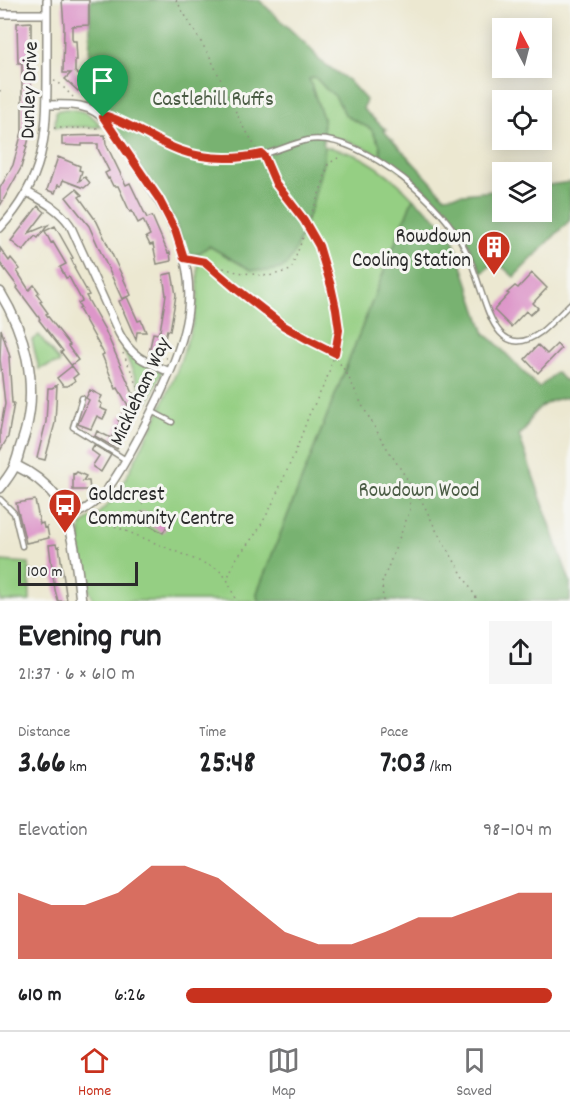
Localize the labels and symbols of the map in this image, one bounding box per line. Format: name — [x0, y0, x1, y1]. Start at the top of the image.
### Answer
north arrow — [492, 18, 552, 78]
street label: Dunley Drive — [14, 41, 48, 139]
pin — [77, 55, 128, 117]
park label: Castlehill Ruffs — [152, 86, 274, 116]
place label: Rowdown Cooling Station — [352, 223, 471, 277]
building icon: Rowdown Cooling Station — [476, 229, 512, 276]
street label: Mickleham Way — [103, 333, 180, 451]
park label: Rowdown Wood — [359, 477, 479, 507]
place label: Goldcrest Community Centre — [88, 481, 234, 535]
bus stop icon: Goldcrest Community Centre — [47, 487, 83, 534]
scale bar — [18, 559, 138, 586]

